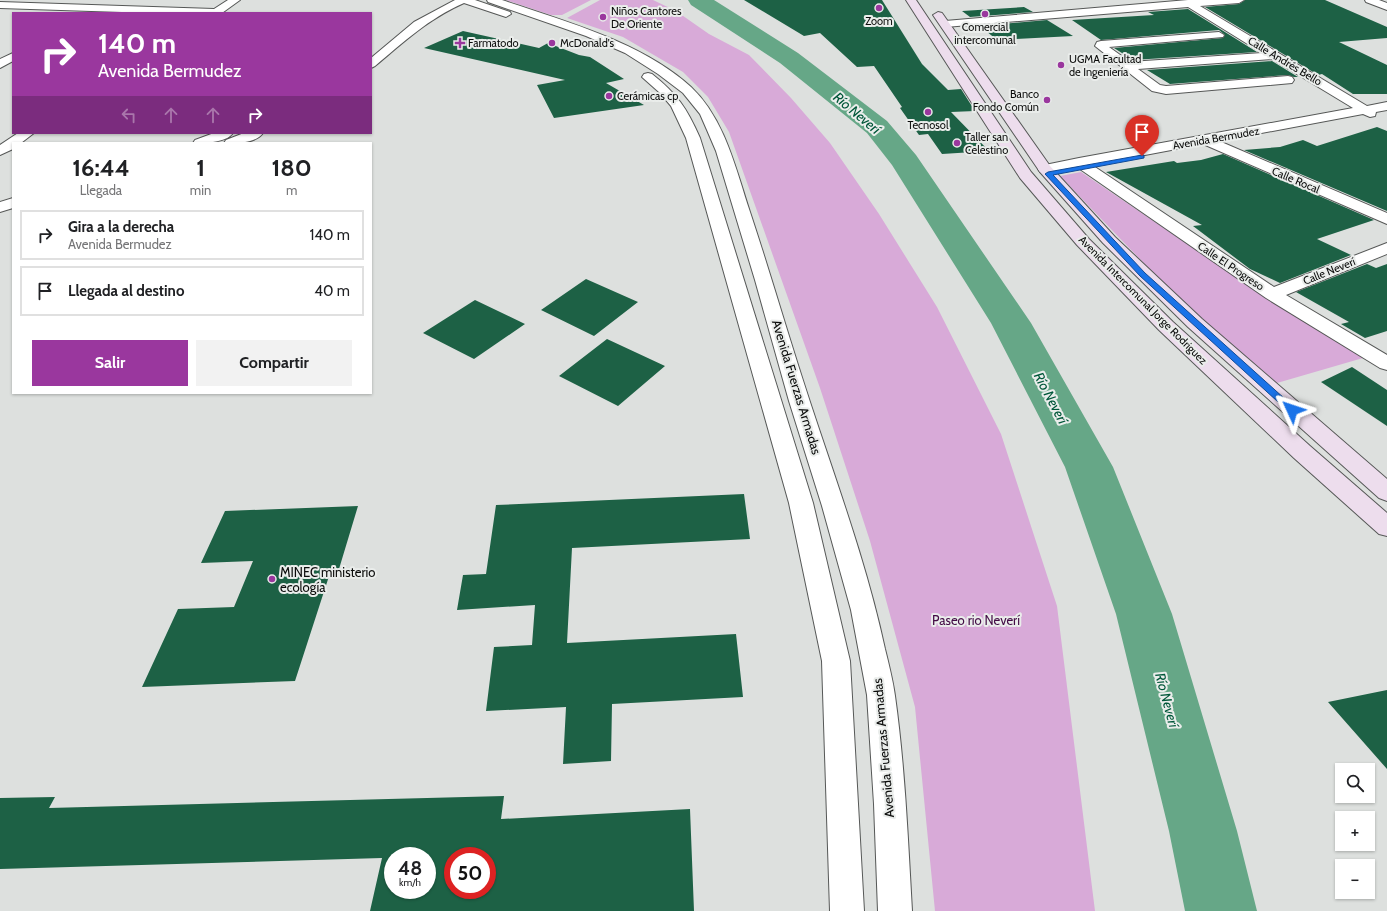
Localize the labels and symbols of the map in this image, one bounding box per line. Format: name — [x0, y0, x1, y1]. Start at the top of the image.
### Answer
marker: Zoom — [874, 3, 884, 13]
place label: Niños Cantores De Oriente — [611, 4, 682, 31]
marker: Comercial intercomunal — [980, 9, 990, 19]
marker: Niños Cantores De Oriente — [598, 12, 608, 22]
place label: Zoom — [865, 14, 893, 28]
place label: Comercial intercomunal — [954, 20, 1016, 47]
street label: Calle Andrés Bello — [1246, 33, 1324, 89]
place label: Farmatodo — [468, 36, 519, 50]
place label: McDonald's — [560, 36, 615, 50]
marker: Farmatodo — [455, 38, 465, 48]
marker: McDonald's — [547, 38, 557, 48]
place label: UGMA Facultad de Ingeniería — [1069, 52, 1141, 79]
marker: UGMA Facultad de Ingeniería — [1056, 60, 1066, 70]
place label: Banco Fondo Común — [973, 87, 1039, 114]
water label: Río Neverí — [830, 88, 885, 139]
place label: Cerámicas cp — [617, 89, 678, 103]
marker: Cerámicas cp — [604, 91, 614, 101]
marker: Banco Fondo Común — [1042, 95, 1052, 105]
marker: Tecnosol — [923, 107, 933, 117]
pin — [1125, 115, 1159, 156]
place label: Tecnosol — [907, 118, 949, 132]
street label: Avenida Bermudez — [1172, 123, 1260, 153]
place label: Taller san Celestino — [965, 130, 1008, 157]
marker: Taller san Celestino — [952, 138, 962, 148]
street label: Calle Rocal — [1270, 164, 1322, 196]
street label: Avenida Intercomunal Jorge Rodriguez — [1076, 233, 1210, 367]
street label: Calle El Progreso — [1195, 239, 1267, 293]
street label: Calle Neverí — [1301, 254, 1358, 288]
street label: Avenida Fuerzas Armadas — [769, 318, 825, 457]
water label: Río Neverí — [1030, 369, 1073, 428]
position arrow — [1271, 389, 1313, 431]
place label: MINEC ministerio ecología — [280, 564, 376, 595]
marker: MINEC ministerio ecología — [267, 574, 277, 584]
park label: Paseo rio Neverí — [932, 612, 1020, 628]
water label: Río Neverí — [1151, 671, 1183, 730]
street label: Avenida Fuerzas Armadas — [869, 677, 897, 818]
speed limit sign: 50 — [444, 847, 496, 899]

